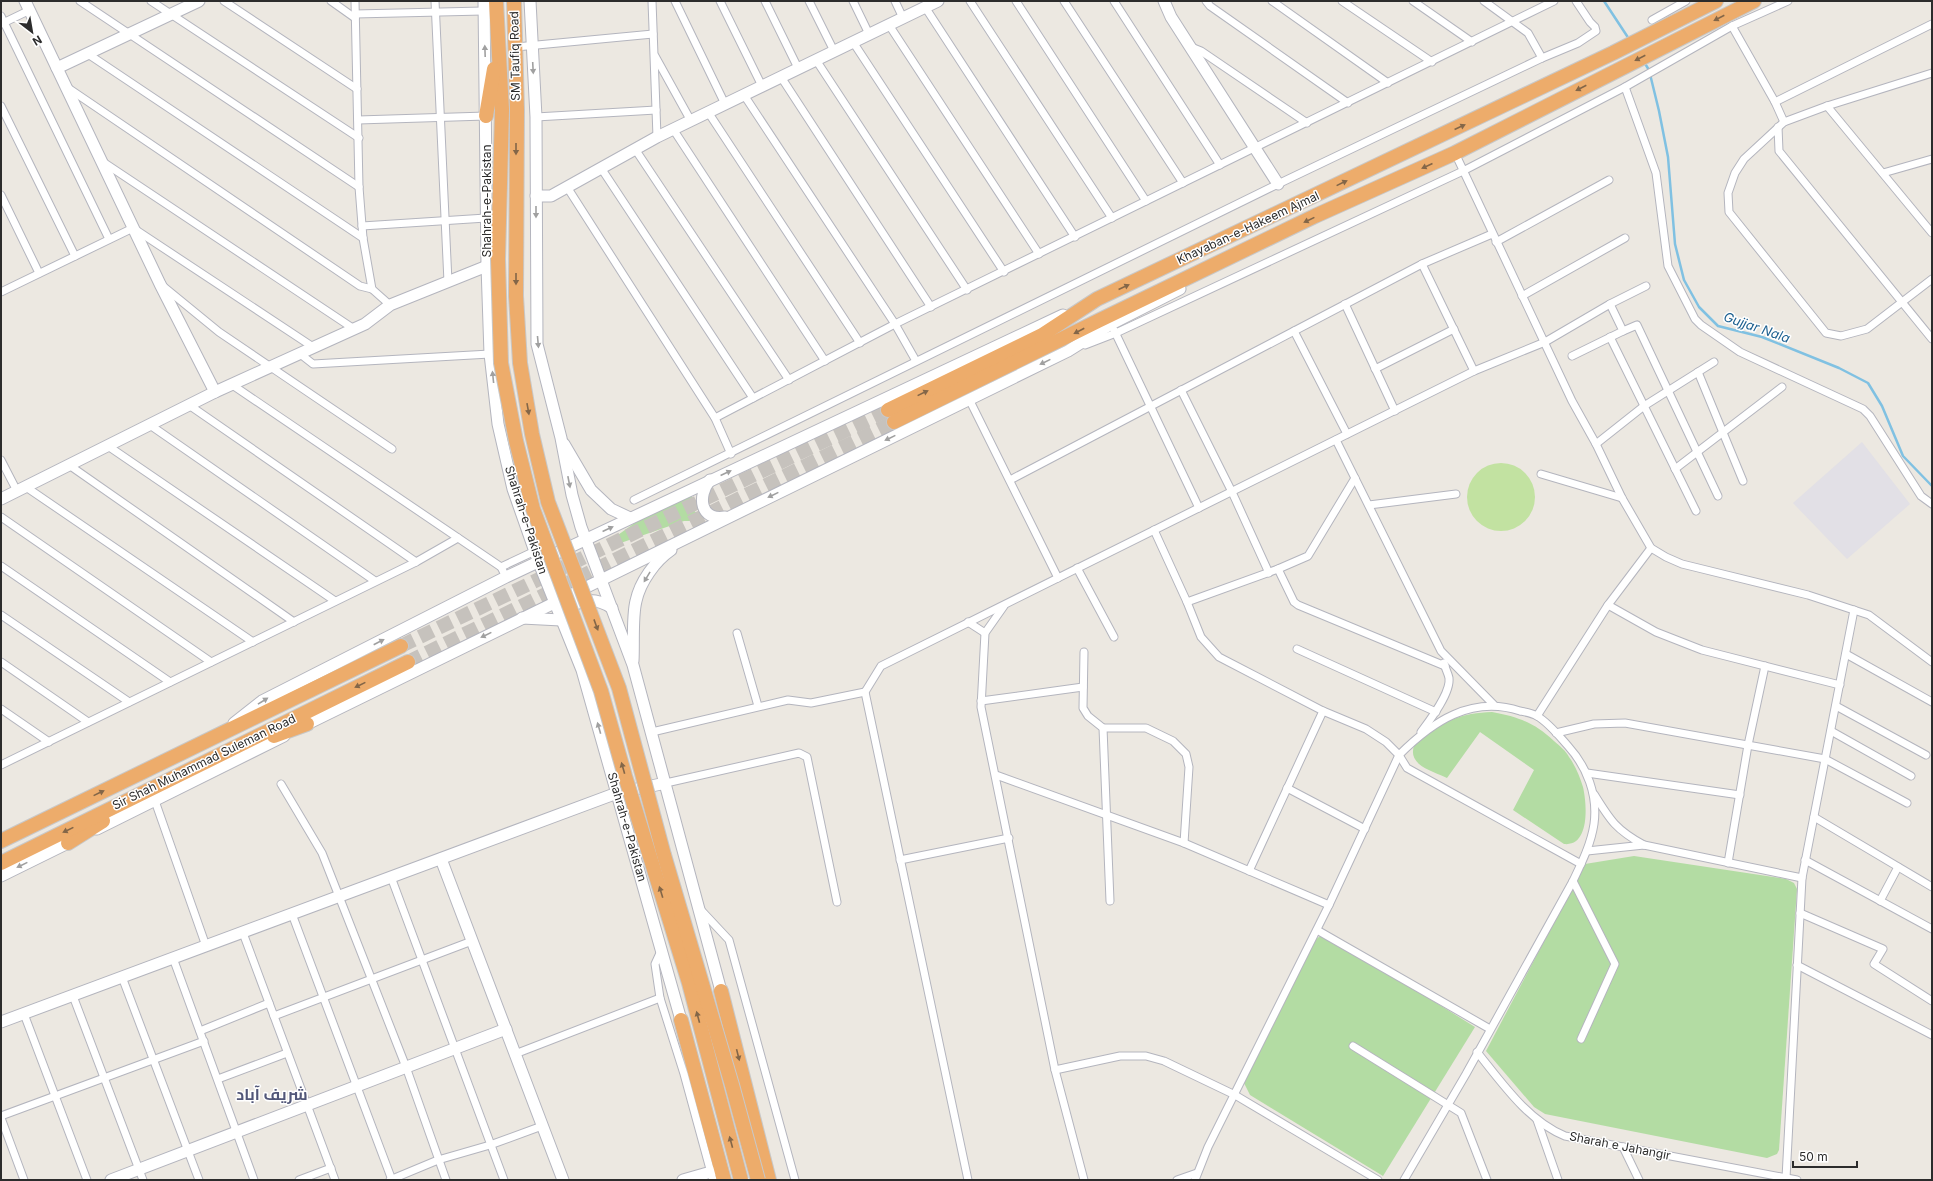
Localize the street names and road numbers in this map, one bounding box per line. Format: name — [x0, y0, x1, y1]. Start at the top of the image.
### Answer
street label: SM Taufiq Road — [506, 11, 523, 101]
street label: Shahrah-e-Pakistan — [479, 144, 494, 258]
street label: Khayaban-e-Hakeem Ajmal — [1174, 188, 1322, 267]
street label: Shahrah-e-Pakistan — [502, 464, 551, 576]
street label: Sir Shah Muhammad Suleman Road — [110, 711, 298, 813]
street label: Shahrah-e-Pakistan — [605, 770, 650, 883]
street label: Sharah e Jahangir — [1568, 1128, 1673, 1163]

